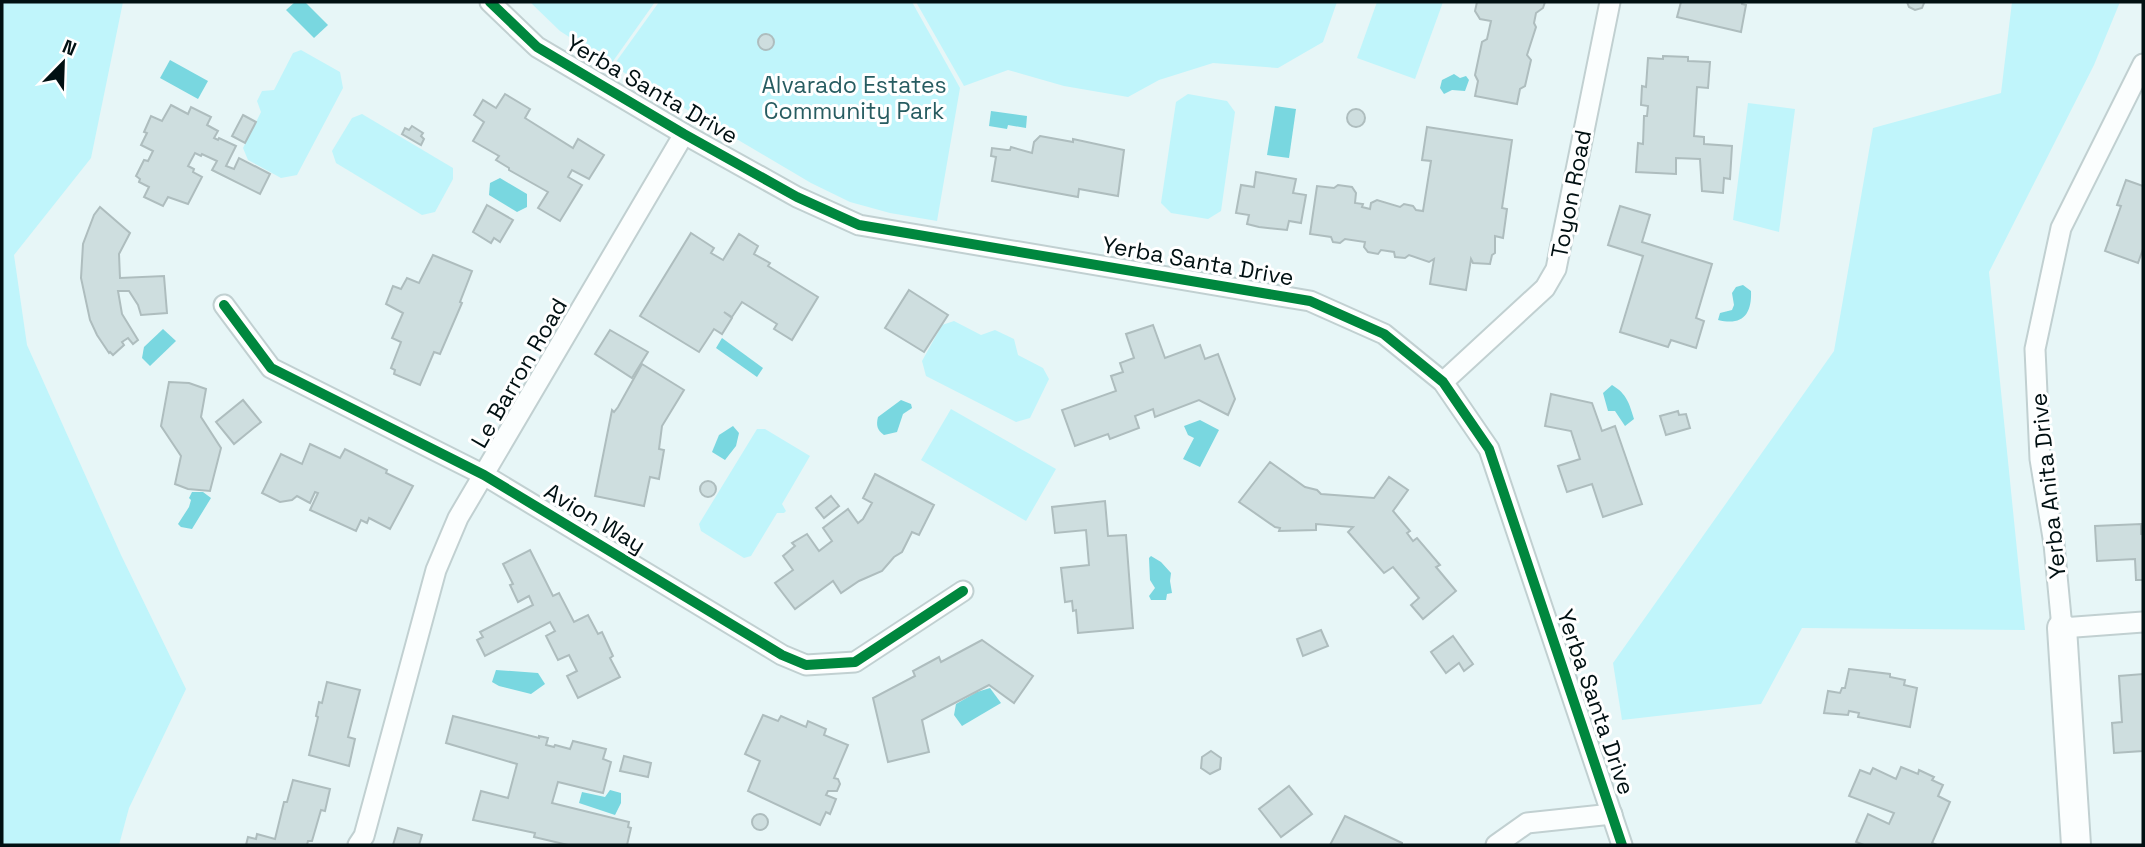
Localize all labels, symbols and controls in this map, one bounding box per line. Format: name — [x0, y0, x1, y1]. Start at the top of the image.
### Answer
street label: Yerba Santa Drive — [560, 27, 744, 151]
north arrow — [28, 28, 98, 98]
text: N — [59, 34, 80, 62]
park label: Alvarado Estates Community Park — [761, 70, 947, 126]
street label: Toyon Road — [1544, 127, 1598, 261]
street label: Yerba Santa Drive — [1100, 229, 1296, 293]
street label: Le Barron Road — [464, 293, 574, 453]
street label: Yerba Anita Drive — [2023, 391, 2073, 581]
street label: Avion Way — [539, 476, 651, 560]
street label: Yerba Santa Drive — [1550, 605, 1642, 799]

